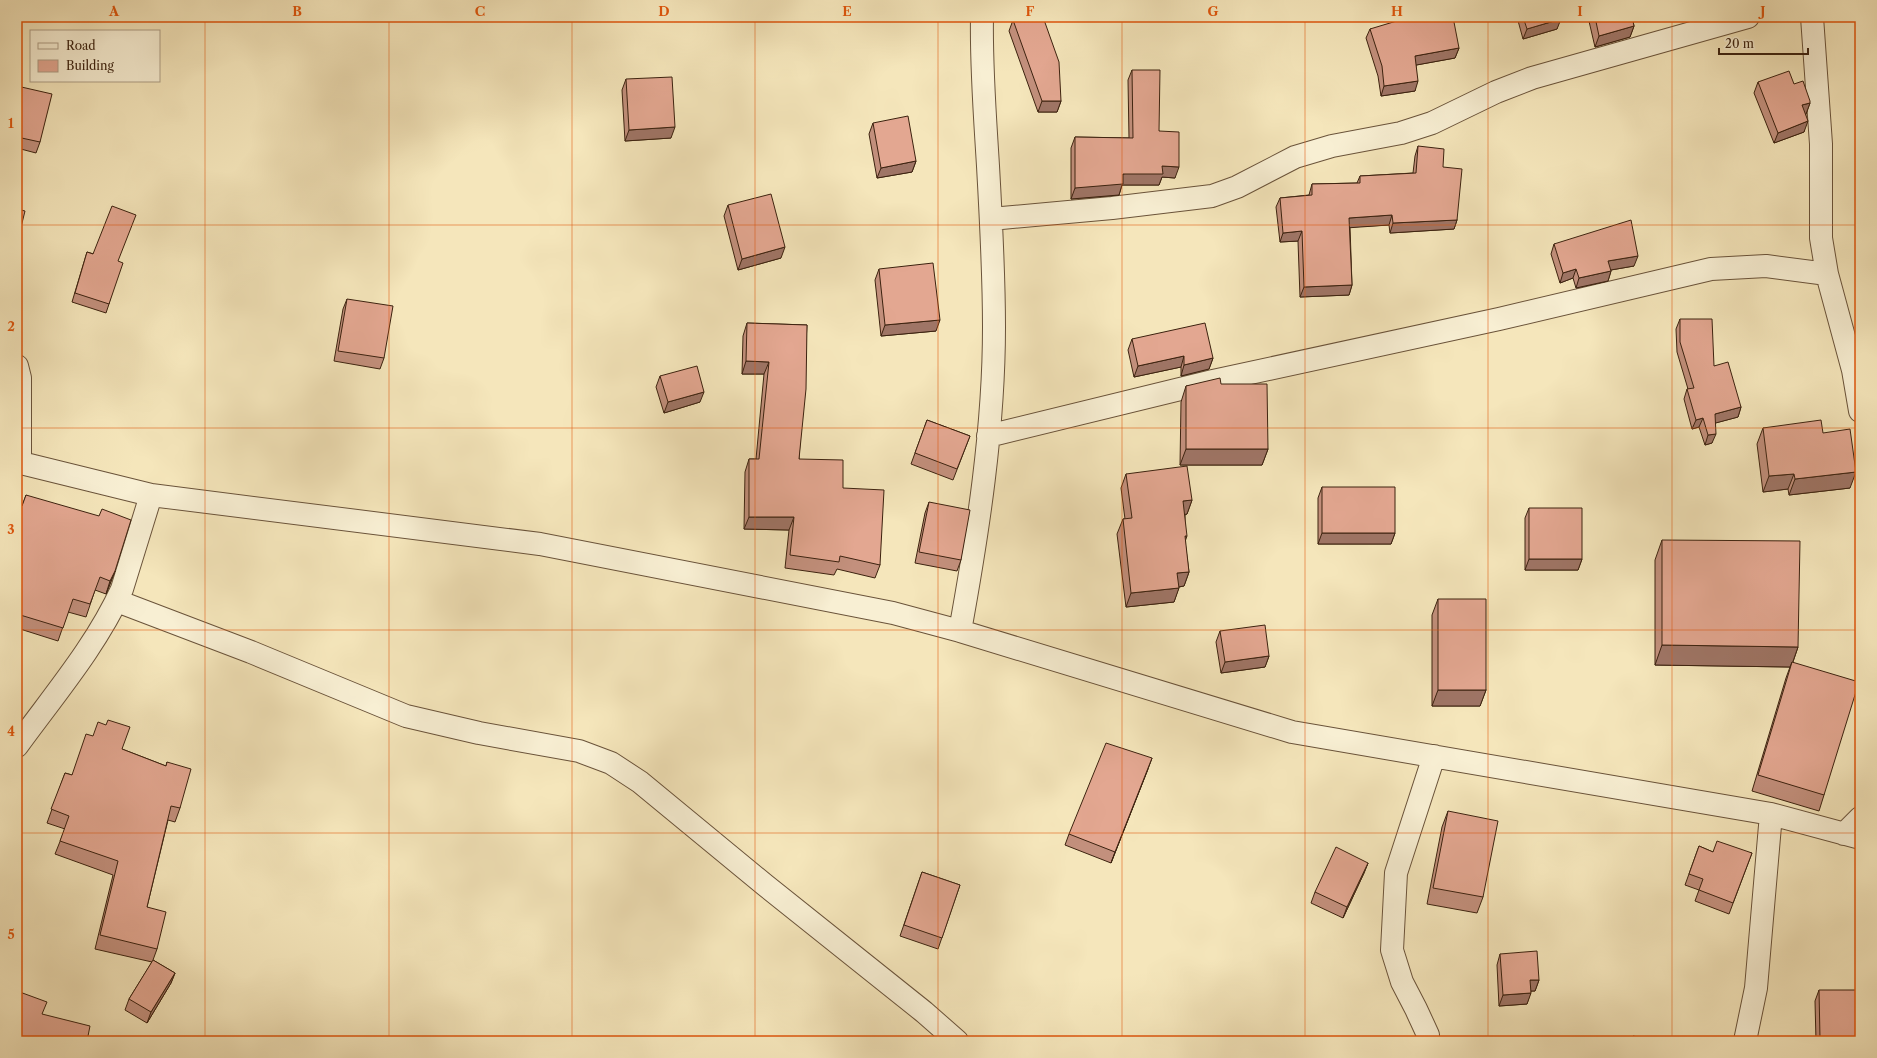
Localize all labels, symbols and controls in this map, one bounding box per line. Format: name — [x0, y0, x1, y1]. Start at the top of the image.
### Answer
text: A — [108, 3, 120, 19]
text: B — [292, 3, 302, 19]
text: C — [475, 3, 485, 19]
text: D — [658, 3, 670, 19]
text: E — [842, 3, 852, 19]
text: F — [1026, 3, 1035, 19]
text: G — [1207, 3, 1219, 19]
text: H — [1391, 3, 1403, 19]
text: I — [1577, 3, 1583, 19]
text: J — [1758, 3, 1766, 19]
legend — [30, 30, 160, 82]
scale bar — [1719, 30, 1808, 56]
text: 20 m — [1725, 36, 1754, 51]
text: Road — [66, 38, 96, 53]
text: Building — [66, 58, 114, 73]
text: 1 — [8, 115, 14, 131]
text: 2 — [7, 318, 15, 334]
text: 3 — [7, 521, 15, 537]
text: 4 — [7, 723, 15, 739]
text: 5 — [7, 926, 15, 942]

